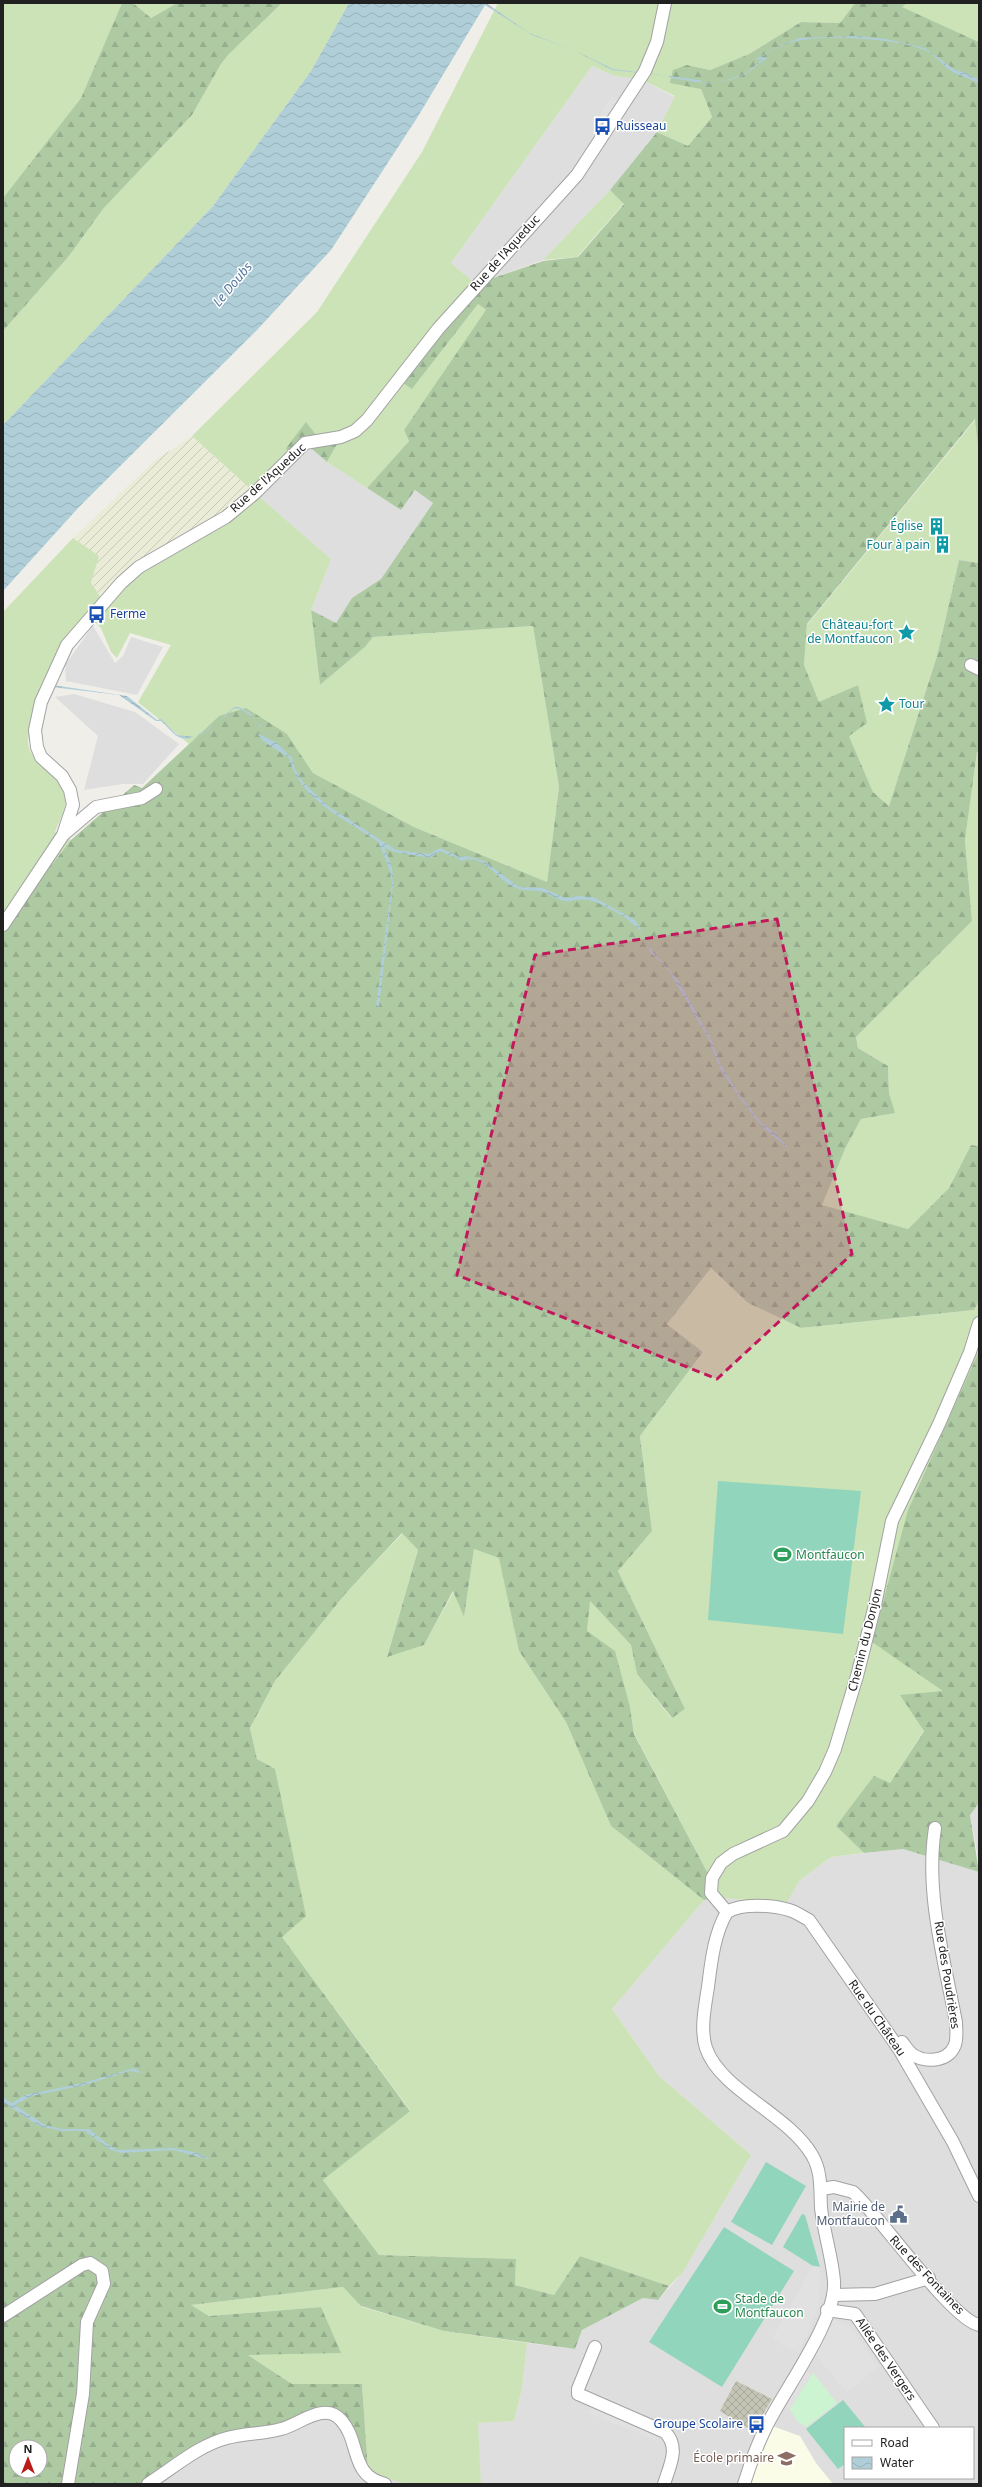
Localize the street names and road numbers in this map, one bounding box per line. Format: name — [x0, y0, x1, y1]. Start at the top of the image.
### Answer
street label: Rue de l'Aqueduc — [466, 211, 543, 294]
street label: Rue de l'Aqueduc — [226, 439, 309, 516]
street label: Chemin du Donjon — [843, 1587, 886, 1693]
street label: Rue des Poudrières — [931, 1920, 964, 2030]
street label: Rue du Château — [845, 1976, 910, 2059]
street label: Rue des Fontaines — [886, 2231, 969, 2318]
street label: Allée des Vergers — [852, 2314, 921, 2404]

